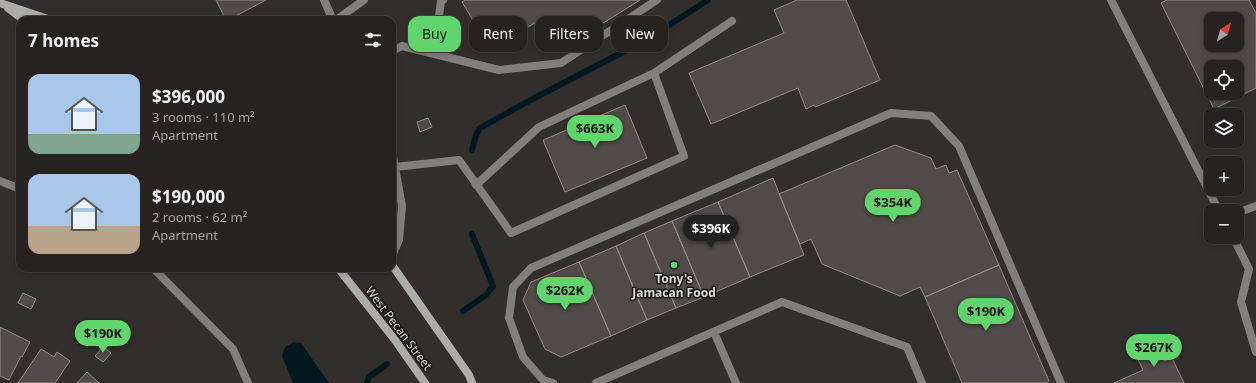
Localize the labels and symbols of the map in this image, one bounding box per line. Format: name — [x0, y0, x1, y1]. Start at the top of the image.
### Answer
north arrow — [1204, 12, 1244, 52]
pin: $663K — [567, 115, 623, 149]
pin: $354K — [865, 189, 921, 223]
pin: $396K — [683, 215, 739, 249]
marker: Tony's Jamacan Food — [669, 260, 679, 270]
place label: Tony's Jamacan Food — [631, 270, 716, 301]
pin: $262K — [537, 277, 593, 311]
street label: West Pecan Street — [362, 282, 437, 374]
pin: $190K — [958, 298, 1014, 332]
pin: $190K — [75, 320, 131, 354]
pin: $267K — [1126, 334, 1182, 368]

